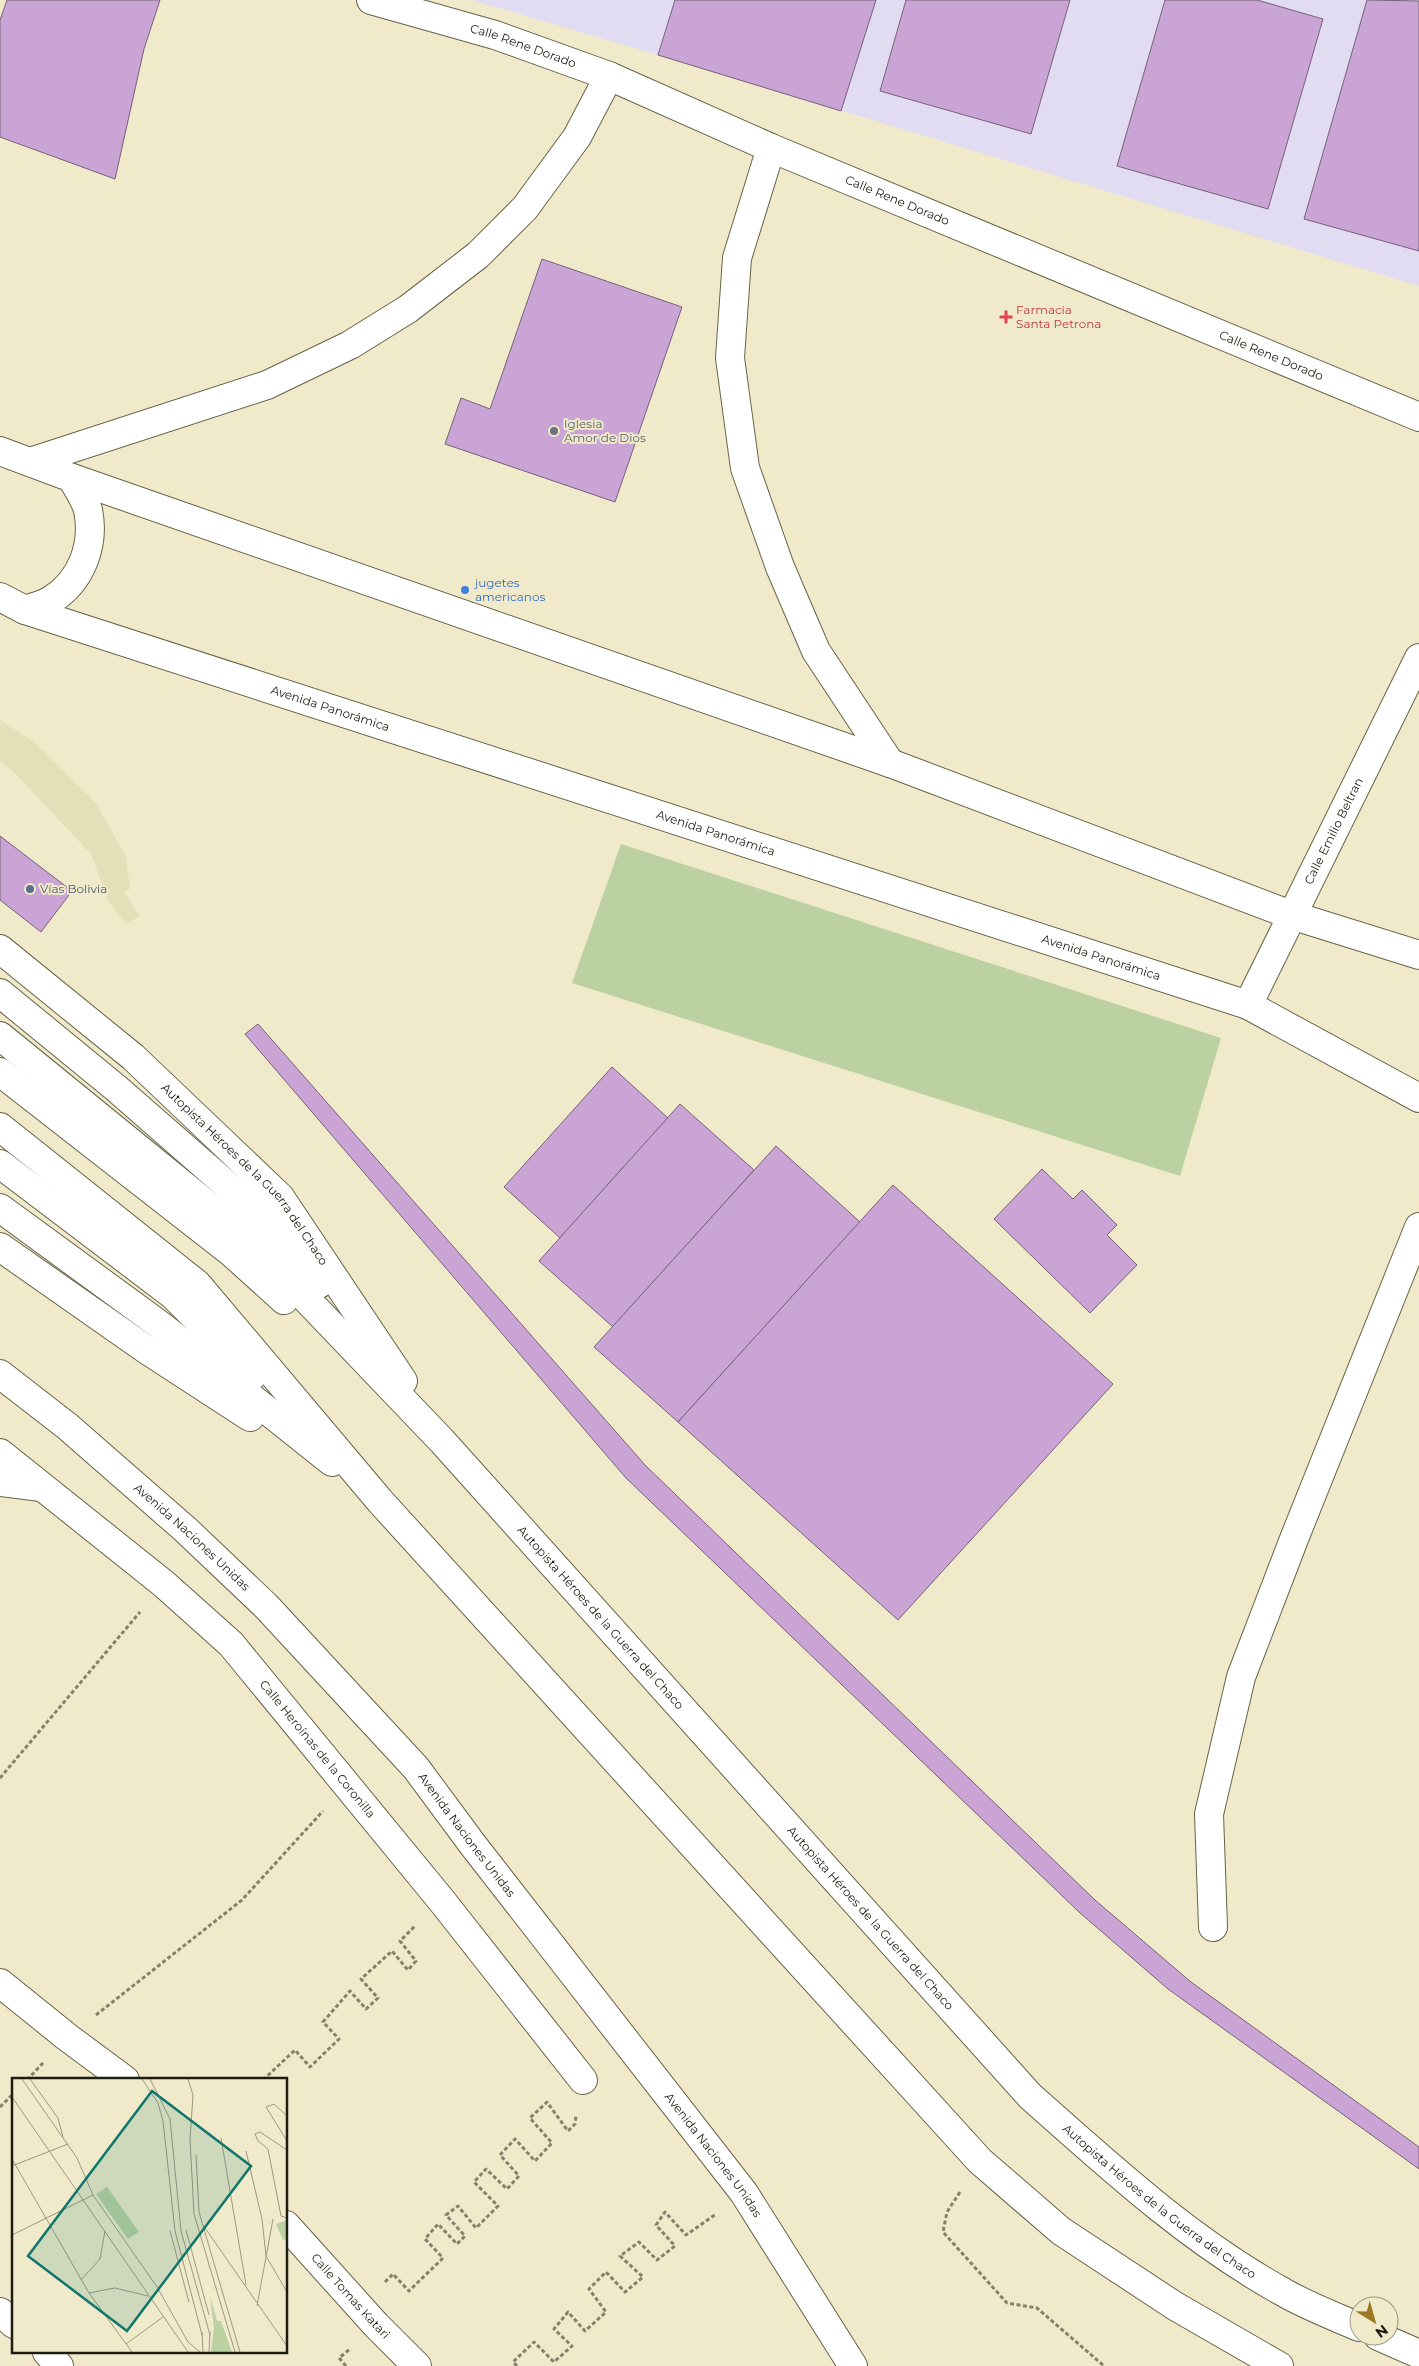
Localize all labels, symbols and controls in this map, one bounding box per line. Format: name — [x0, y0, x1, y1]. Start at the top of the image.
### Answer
street label: Calle Rene Dorado — [469, 20, 578, 71]
street label: Calle Rene Dorado — [843, 172, 952, 228]
place label: Farmacia Santa Petrona — [1016, 302, 1101, 331]
marker: Farmacia Santa Petrona — [1000, 311, 1012, 323]
street label: Calle Rene Dorado — [1217, 327, 1326, 384]
place label: Iglesia Amor de Dios — [564, 416, 646, 445]
marker: Iglesia Amor de Dios — [548, 425, 560, 437]
place label: jugetes americanos — [473, 575, 545, 604]
marker: jugetes americanos — [459, 584, 471, 596]
street label: Avenida Panorámica — [269, 682, 392, 734]
street label: Calle Emilio Beltran — [1301, 775, 1366, 887]
street label: Avenida Panorámica — [655, 806, 777, 859]
place label: Vías Bolivia — [40, 881, 107, 896]
marker: Vías Bolivia — [24, 883, 36, 895]
street label: Avenida Panorámica — [1040, 931, 1163, 983]
street label: Autopista Héroes de la Guerra del Chaco — [158, 1080, 331, 1268]
street label: Avenida Naciones Unidas — [131, 1480, 253, 1594]
street label: Autopista Héroes de la Guerra del Chaco — [515, 1522, 687, 1712]
street label: Calle Heroínas de la Coronilla — [257, 1677, 379, 1821]
street label: Avenida Naciones Unidas — [415, 1770, 519, 1900]
street label: Autopista Héroes de la Guerra del Chaco — [784, 1823, 957, 2013]
inset map — [12, 2078, 288, 2354]
street label: Avenida Naciones Unidas — [662, 2089, 765, 2220]
street label: Autopista Héroes de la Guerra del Chaco — [1060, 2121, 1259, 2282]
street label: Calle Tomas Katari — [308, 2250, 393, 2342]
north arrow — [1349, 2296, 1399, 2346]
text: N — [1372, 2321, 1392, 2342]

